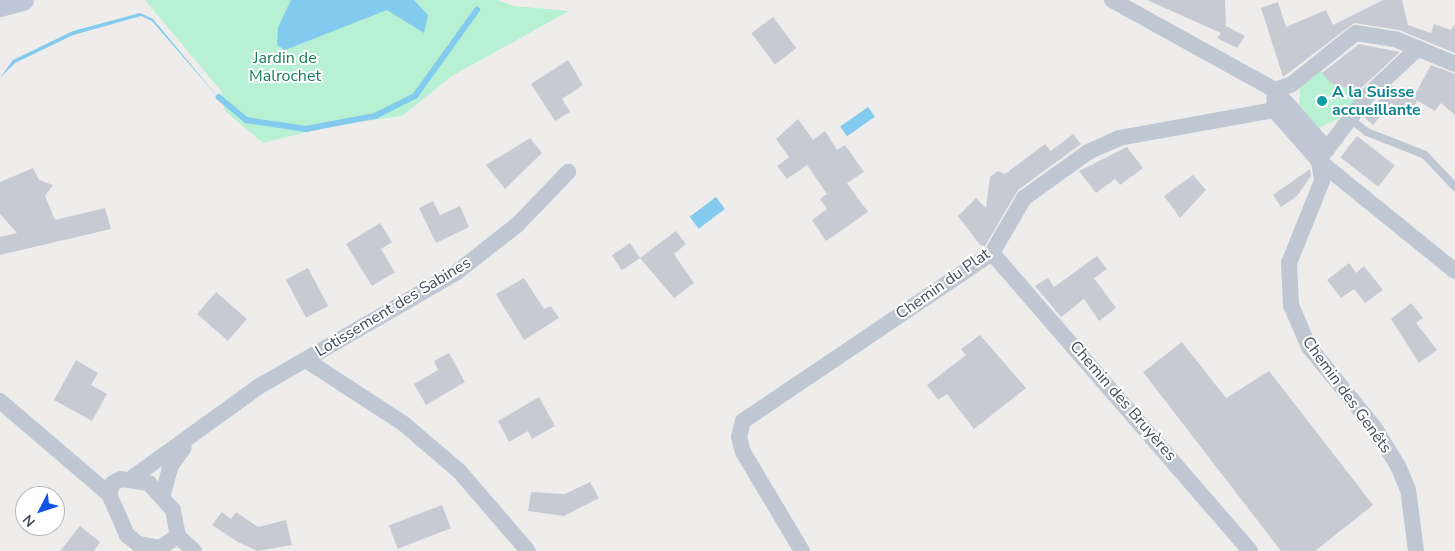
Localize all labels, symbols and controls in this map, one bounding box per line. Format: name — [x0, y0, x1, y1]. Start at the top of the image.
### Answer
park label: Jardin de Malrochet — [249, 48, 321, 86]
place label: A la Suisse accueillante — [1332, 82, 1421, 120]
marker: A la Suisse accueillante — [1316, 95, 1328, 107]
street label: Chemin du Plat — [892, 244, 994, 324]
street label: Lotissement des Sabines — [312, 253, 474, 361]
street label: Chemin des Genêts — [1298, 333, 1396, 457]
street label: Chemin des Bruyères — [1066, 337, 1180, 465]
north arrow — [15, 486, 65, 536]
text: N — [18, 510, 40, 531]

